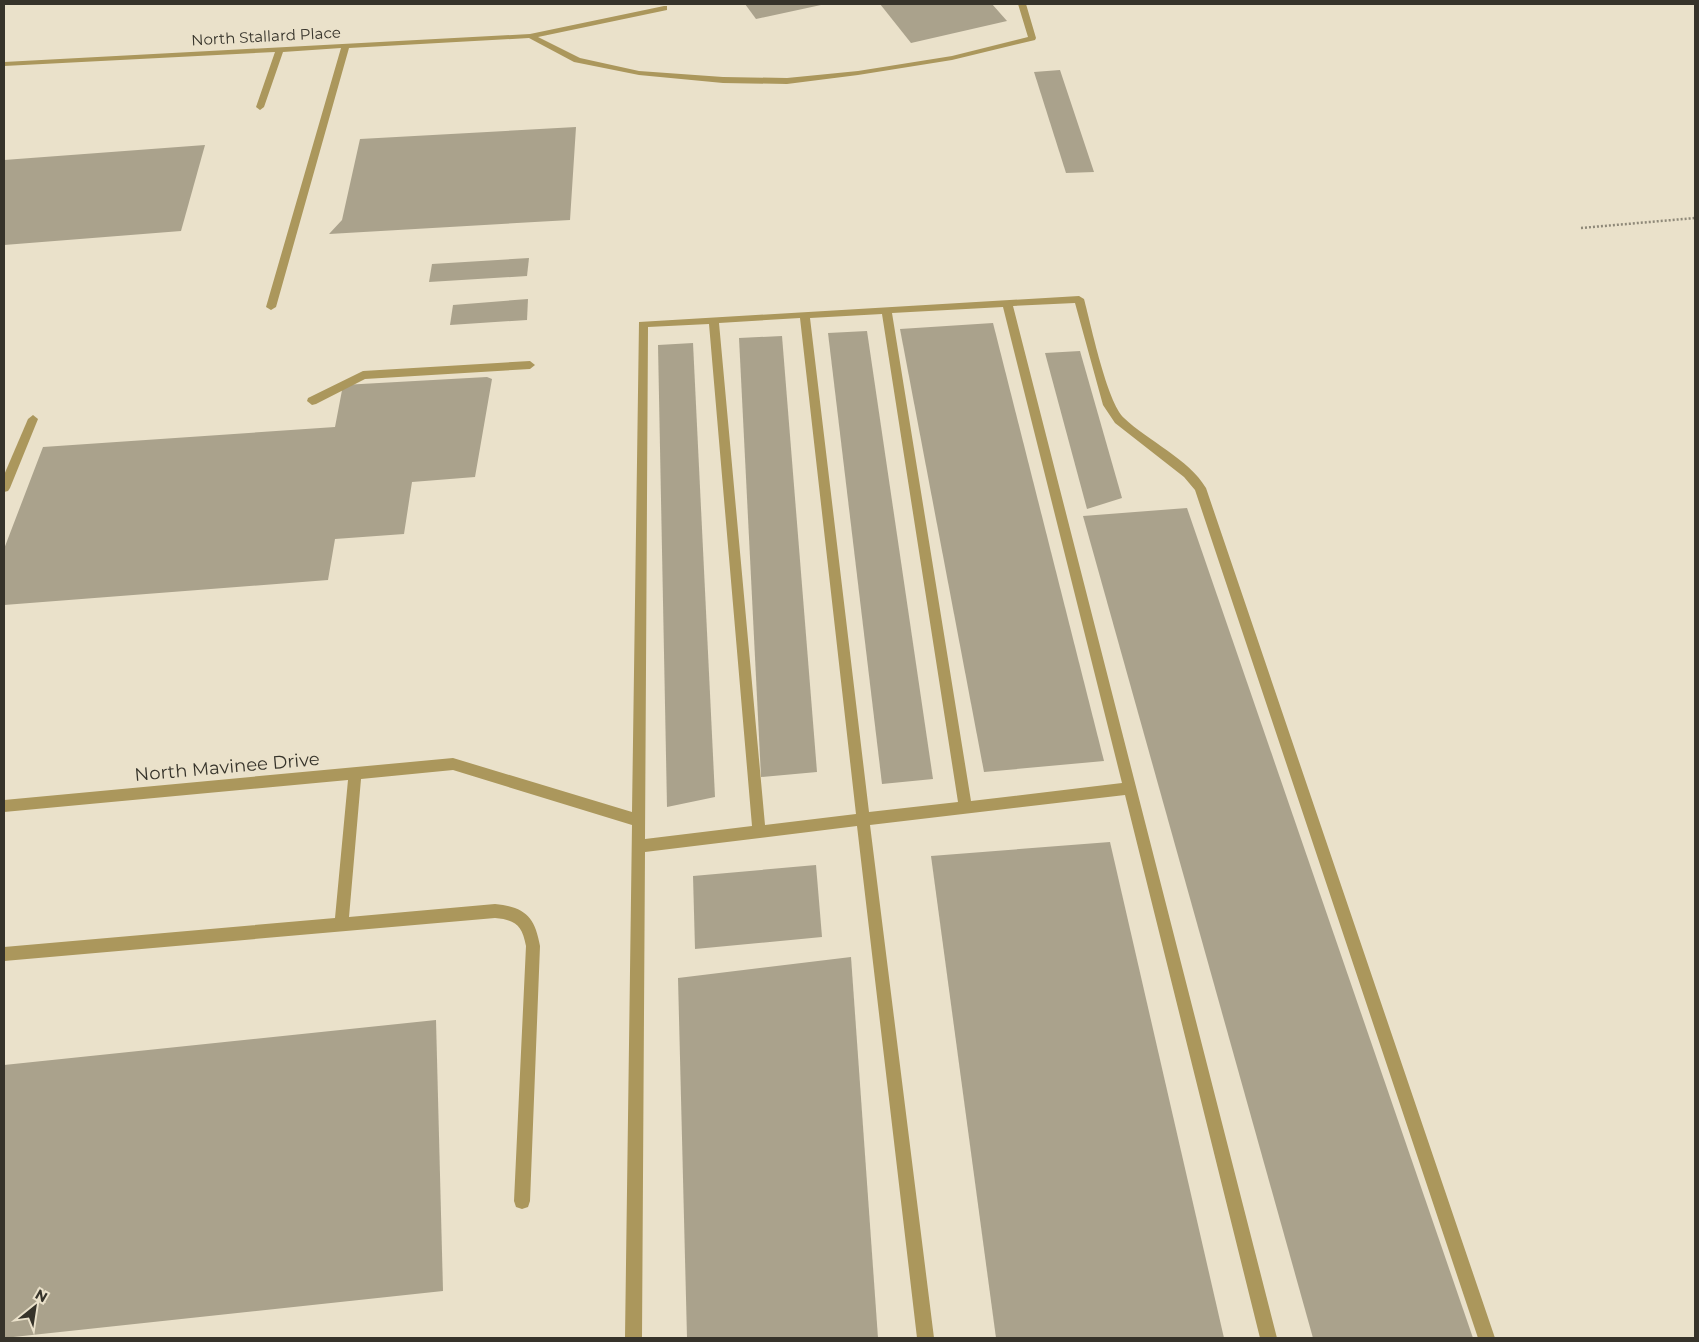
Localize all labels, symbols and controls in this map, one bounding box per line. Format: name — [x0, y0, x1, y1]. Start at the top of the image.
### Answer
street label: North Stallard Place — [191, 23, 341, 49]
street label: North Mavinee Drive — [134, 748, 321, 786]
north arrow — [10, 1282, 60, 1332]
text: N — [32, 1285, 51, 1306]

